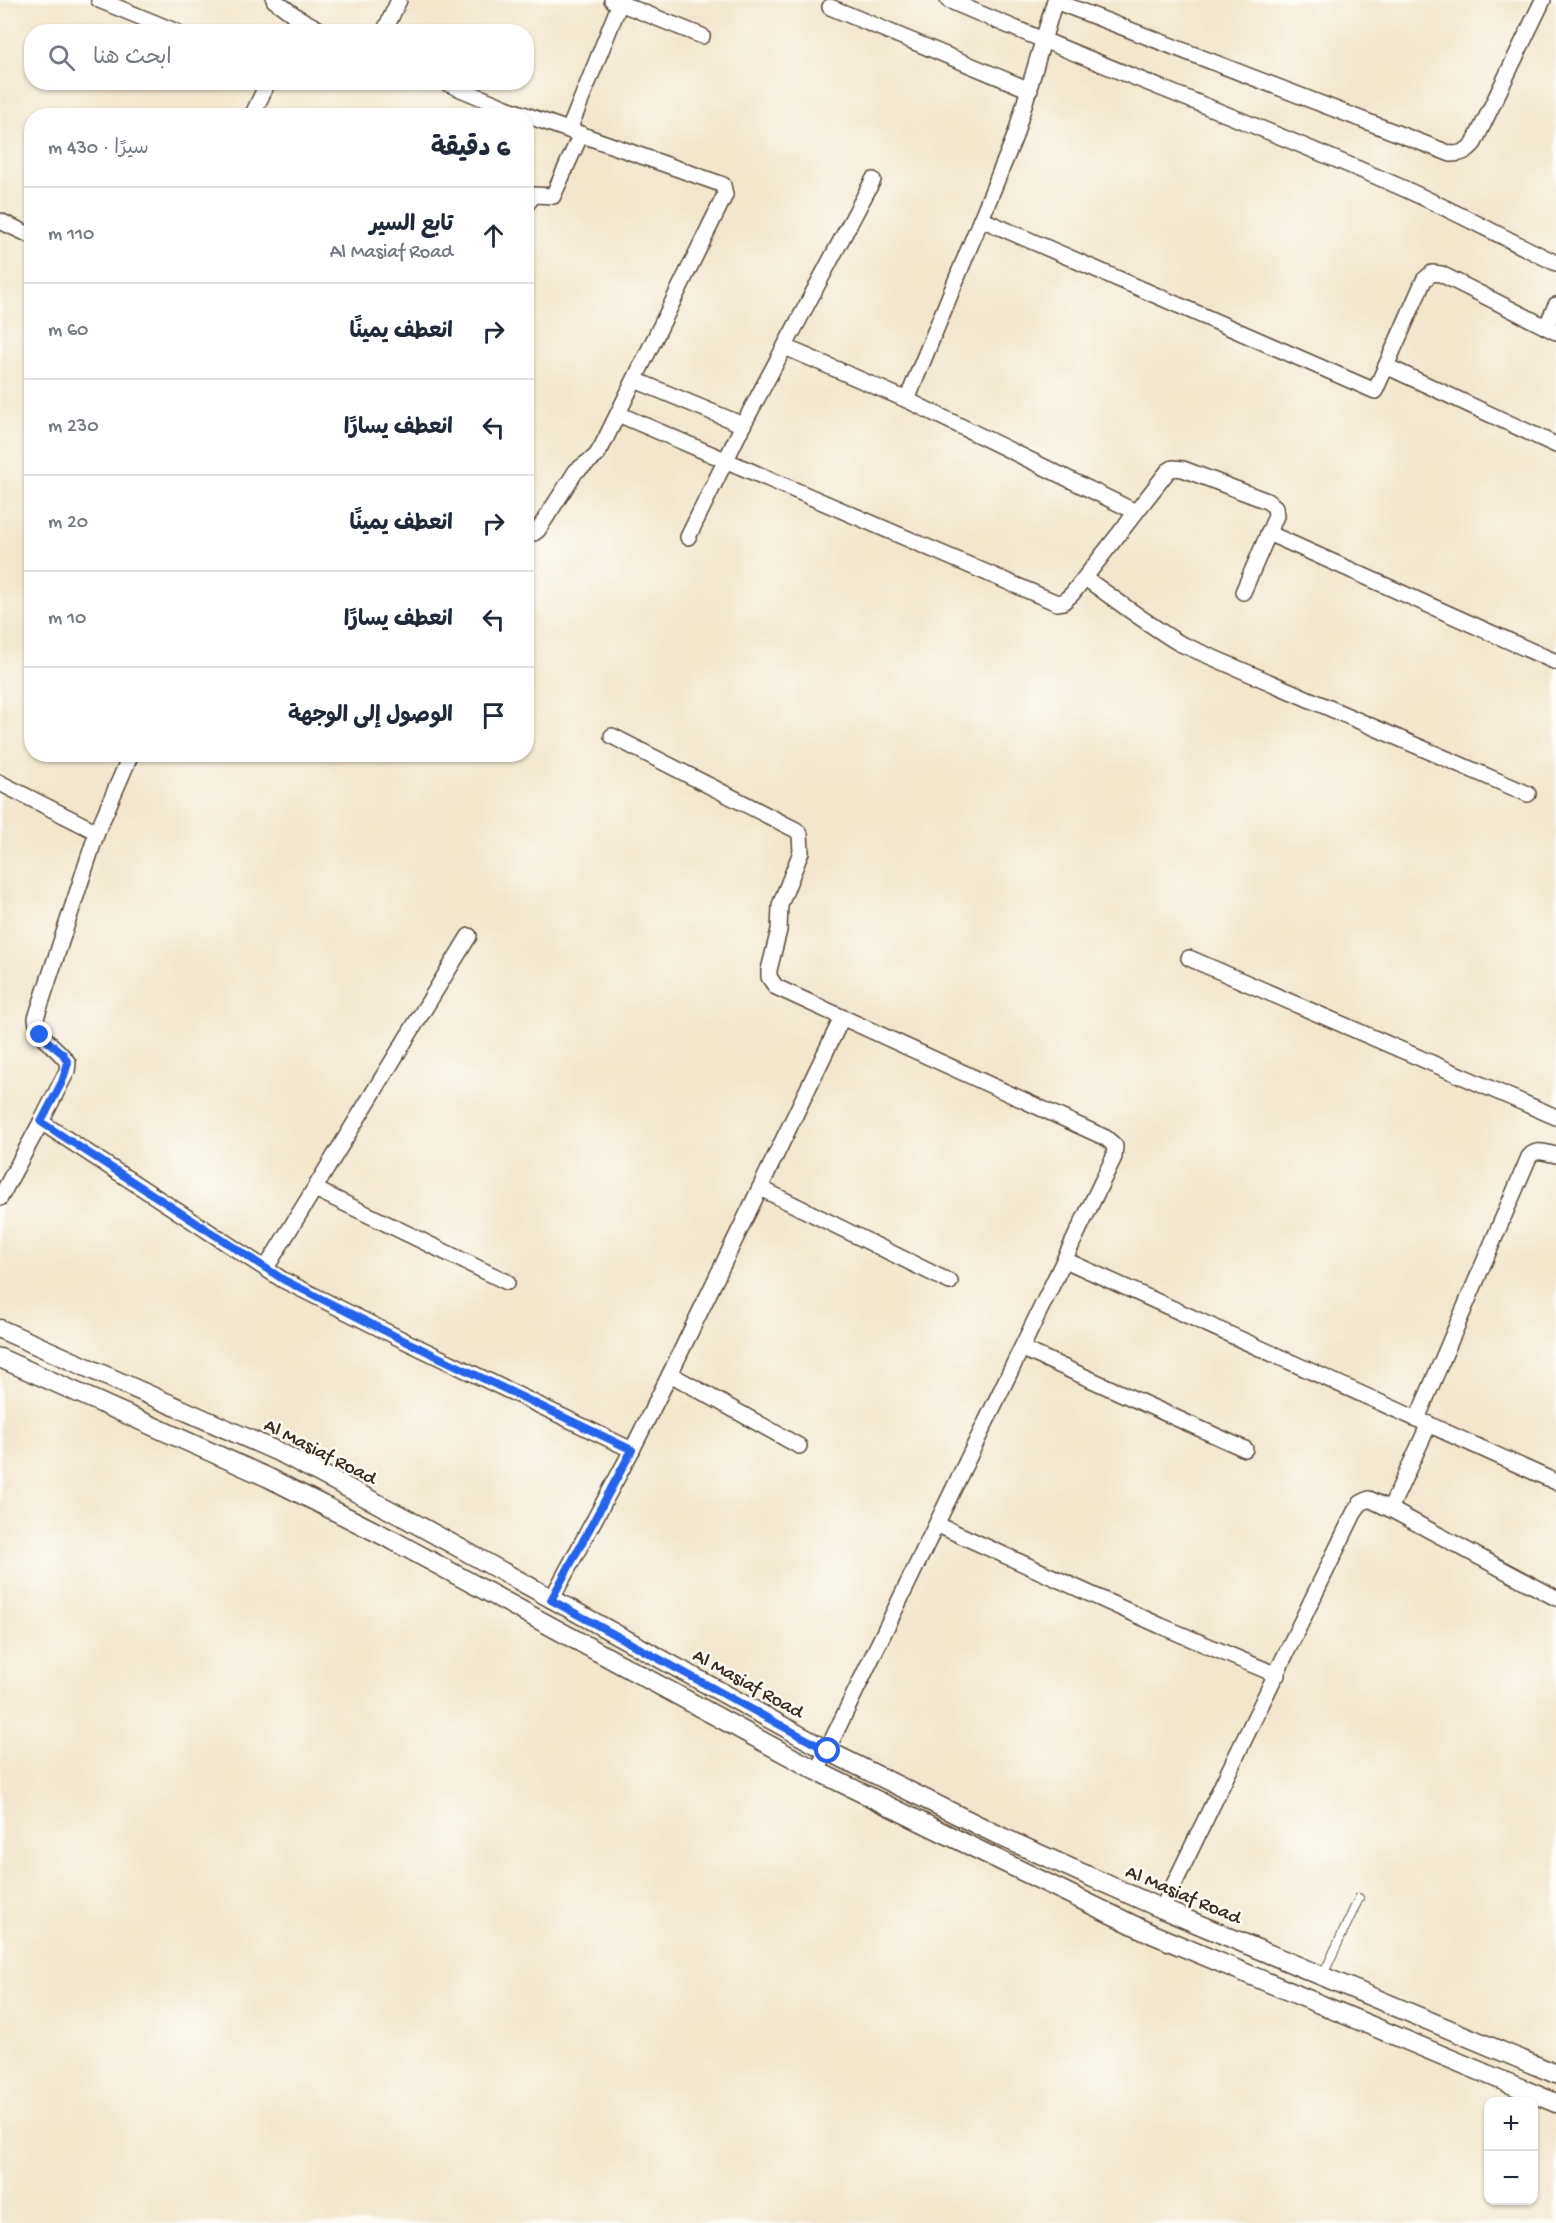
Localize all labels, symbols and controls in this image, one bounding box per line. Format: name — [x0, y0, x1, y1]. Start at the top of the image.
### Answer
search box — [24, 24, 534, 90]
icon: search — [45, 41, 78, 74]
text: ابحث هنا — [93, 46, 172, 72]
text: 6 دقيقة — [431, 135, 510, 166]
text: سيرًا · 430 m — [48, 138, 149, 161]
text: تابع السير — [369, 213, 453, 239]
icon: ahead — [477, 219, 510, 252]
text: 110 m — [48, 224, 94, 247]
text: Al Masiaf Road — [330, 242, 453, 265]
icon: right — [477, 315, 510, 348]
text: 60 m — [48, 320, 88, 343]
text: انعطف يمينًا — [350, 320, 453, 346]
icon: left — [477, 411, 510, 444]
text: 230 m — [48, 416, 99, 439]
text: انعطف يسارًا — [344, 416, 453, 442]
icon: right — [477, 507, 510, 540]
text: 20 m — [48, 512, 88, 535]
text: انعطف يمينًا — [350, 512, 453, 538]
icon: left — [477, 603, 510, 636]
text: 10 m — [48, 608, 86, 631]
text: انعطف يسارًا — [344, 608, 453, 634]
icon: arrive — [477, 699, 510, 732]
text: الوصول إلى الوجهة — [288, 704, 453, 730]
route end — [26, 1021, 52, 1047]
street label: Al Masiaf Road — [259, 1415, 382, 1492]
street label: Al Masiaf Road — [688, 1645, 809, 1726]
route start — [814, 1737, 840, 1763]
street label: Al Masiaf Road — [1121, 1862, 1246, 1932]
map controls — [1484, 2097, 1538, 2205]
button: + — [1484, 2097, 1538, 2151]
button: − — [1484, 2151, 1538, 2205]

